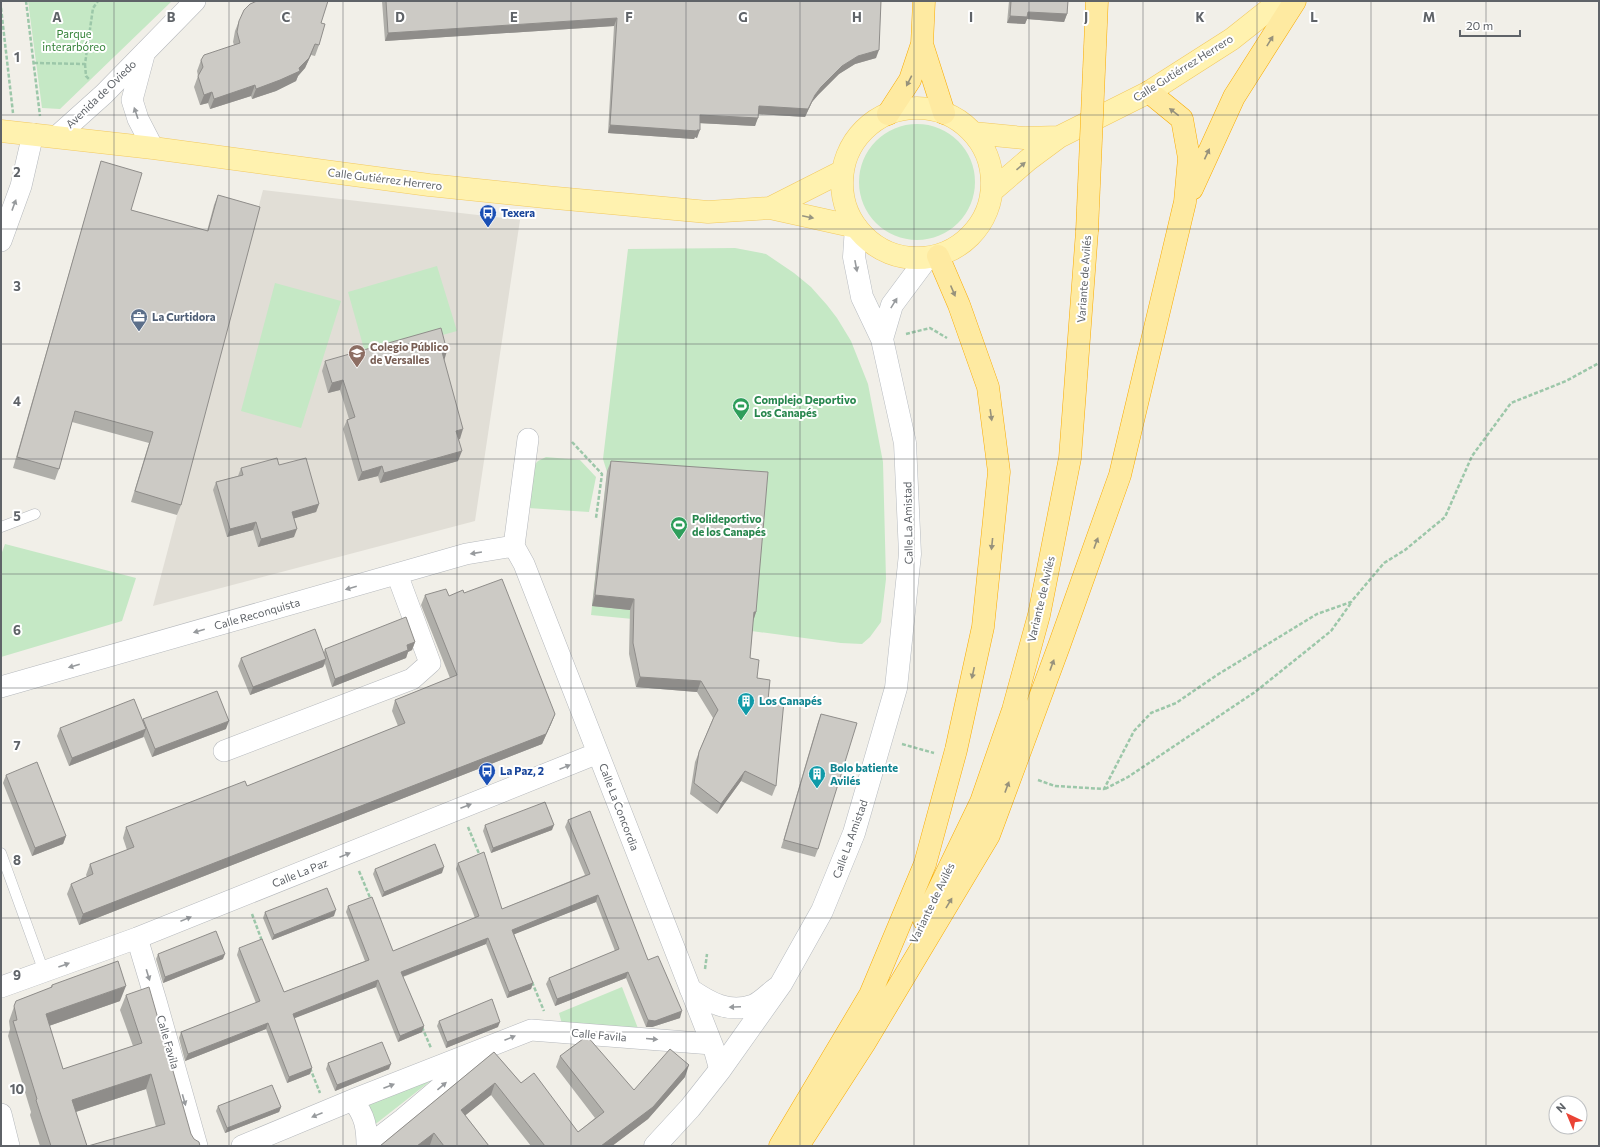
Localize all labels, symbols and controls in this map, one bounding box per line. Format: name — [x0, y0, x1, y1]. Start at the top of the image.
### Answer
text: A — [52, 9, 62, 25]
text: B — [167, 9, 176, 25]
text: C — [282, 9, 291, 25]
text: D — [395, 9, 405, 25]
text: E — [510, 9, 518, 25]
text: F — [625, 9, 633, 25]
text: G — [738, 9, 748, 25]
text: H — [852, 9, 862, 25]
text: I — [969, 9, 973, 25]
text: J — [1084, 9, 1088, 25]
text: K — [1195, 9, 1205, 25]
text: L — [1310, 9, 1318, 25]
text: M — [1423, 9, 1435, 25]
scale bar — [1460, 12, 1520, 38]
text: 20 m — [1466, 18, 1493, 32]
park label: Parque interarbóreo — [42, 27, 106, 53]
street label: Calle Gutiérrez Herrero — [1130, 31, 1235, 104]
one-way arrow — [1266, 35, 1274, 46]
text: 1 — [14, 49, 20, 65]
street label: Avenida de Oviedo — [63, 57, 139, 130]
one-way arrow — [905, 75, 912, 87]
one-way arrow — [133, 106, 139, 118]
one-way arrow — [1168, 108, 1179, 117]
one-way arrow — [1204, 149, 1210, 160]
one-way arrow — [1017, 162, 1026, 171]
text: 2 — [13, 164, 21, 180]
street label: Calle Gutiérrez Herrero — [327, 165, 444, 192]
one-way arrow — [12, 198, 18, 210]
bus stop icon: Texera — [478, 203, 498, 228]
place label: Texera — [501, 206, 535, 219]
one-way arrow — [802, 214, 815, 220]
street label: Variante de Avilés — [1074, 235, 1093, 323]
one-way arrow — [853, 259, 859, 272]
text: 3 — [13, 278, 21, 294]
one-way arrow — [951, 286, 957, 298]
one-way arrow — [891, 297, 898, 309]
office icon: La Curtidora — [129, 307, 149, 332]
place label: La Curtidora — [152, 310, 216, 323]
place label: Colegio Público de Versalles — [370, 340, 449, 366]
school or university icon: Colegio Público de Versalles — [347, 343, 367, 368]
text: 4 — [13, 393, 21, 409]
place label: Complejo Deportivo Los Canapés — [754, 393, 857, 419]
sports icon: Complejo Deportivo Los Canapés — [731, 396, 751, 421]
one-way arrow — [988, 409, 994, 421]
street label: Calle La Amistad — [900, 482, 915, 564]
text: 5 — [13, 508, 21, 524]
place label: Polideportivo de los Canapés — [692, 512, 766, 538]
sports icon: Polideportivo de los Canapés — [669, 515, 689, 540]
one-way arrow — [1093, 537, 1099, 549]
one-way arrow — [988, 538, 995, 550]
one-way arrow — [470, 550, 482, 556]
street label: Variante de Avilés — [1024, 555, 1057, 643]
one-way arrow — [344, 585, 356, 591]
street label: Calle Reconquista — [213, 595, 301, 632]
text: 6 — [13, 622, 21, 638]
one-way arrow — [192, 628, 204, 634]
one-way arrow — [1050, 659, 1056, 671]
one-way arrow — [67, 663, 79, 669]
one-way arrow — [969, 667, 975, 679]
building icon: Los Canapés — [736, 691, 756, 716]
place label: Los Canapés — [759, 694, 822, 707]
text: 7 — [13, 737, 21, 753]
bus stop icon: La Paz, 2 — [477, 761, 497, 786]
street label: Calle La Concordia — [597, 761, 642, 852]
place label: Bolo batiente Avilés — [830, 761, 898, 787]
one-way arrow — [559, 763, 571, 769]
place label: La Paz, 2 — [500, 764, 544, 777]
building icon: Bolo batiente Avilés — [807, 764, 827, 789]
one-way arrow — [1004, 781, 1010, 793]
street label: Calle La Amistad — [829, 798, 870, 880]
one-way arrow — [460, 803, 471, 809]
one-way arrow — [340, 851, 352, 857]
text: 8 — [13, 852, 21, 868]
street label: Calle La Paz — [270, 855, 330, 890]
street label: Variante de Avilés — [906, 860, 957, 945]
one-way arrow — [945, 897, 952, 909]
one-way arrow — [180, 915, 192, 921]
one-way arrow — [58, 961, 70, 967]
text: 9 — [13, 967, 21, 983]
one-way arrow — [145, 970, 151, 982]
one-way arrow — [729, 1004, 741, 1011]
street label: Calle Favila — [155, 1013, 182, 1070]
street label: Calle Favila — [571, 1026, 627, 1043]
one-way arrow — [504, 1035, 515, 1041]
one-way arrow — [646, 1036, 658, 1042]
text: 10 — [10, 1081, 25, 1097]
one-way arrow — [383, 1082, 395, 1088]
one-way arrow — [436, 1082, 447, 1091]
one-way arrow — [181, 1095, 187, 1107]
north arrow — [1548, 1095, 1588, 1135]
text: N — [1553, 1100, 1568, 1115]
one-way arrow — [311, 1112, 323, 1119]

